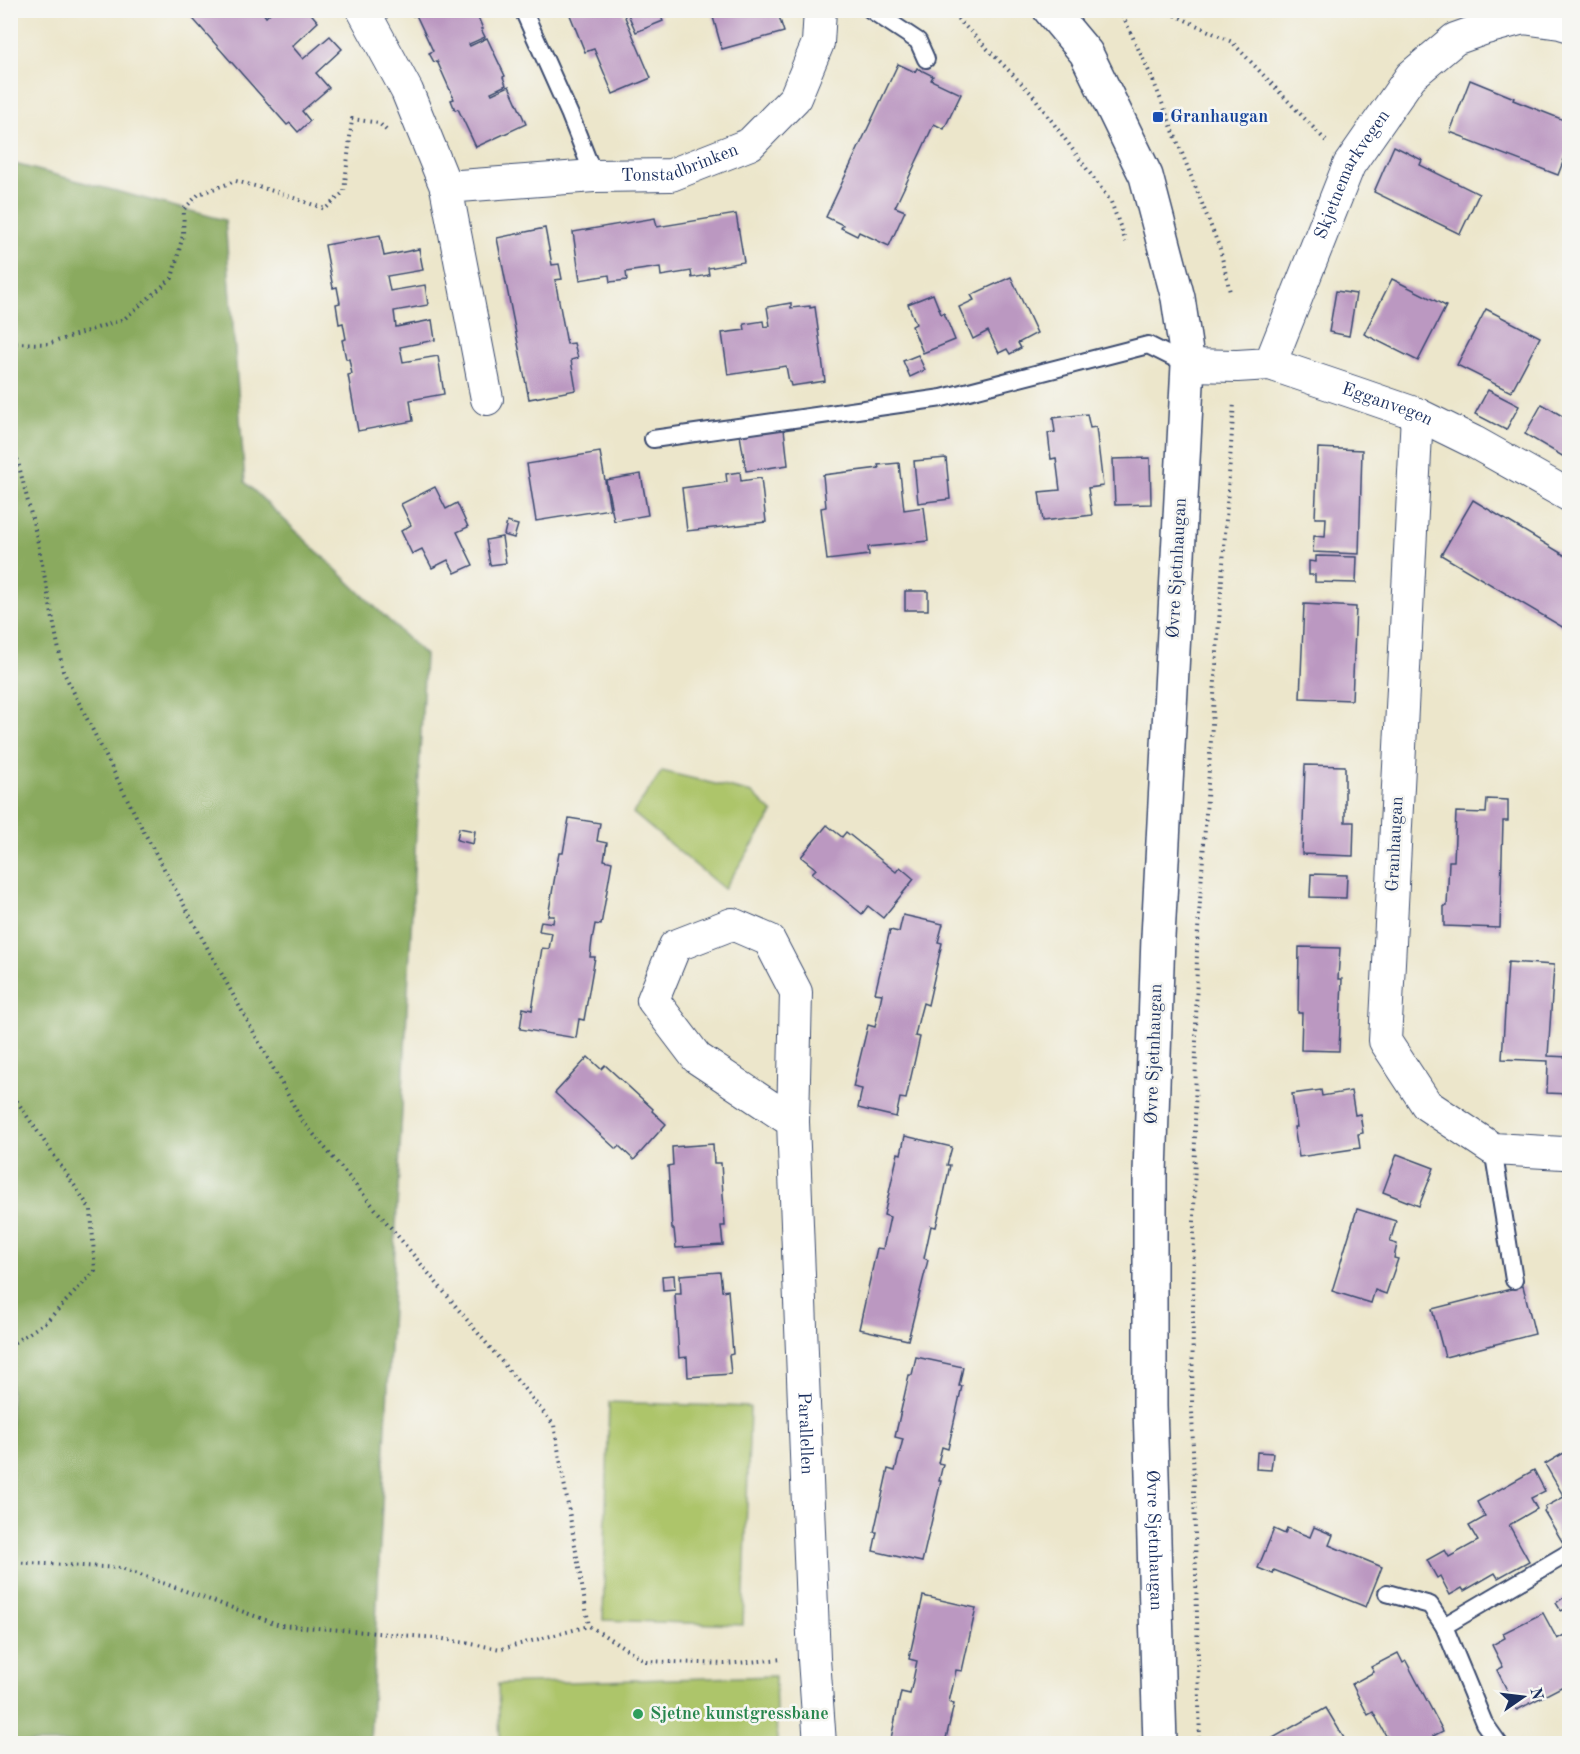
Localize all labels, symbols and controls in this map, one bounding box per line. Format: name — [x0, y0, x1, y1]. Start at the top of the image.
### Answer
street label: Skjetnemarkvegen — [1312, 107, 1394, 242]
place label: Granhaugan — [1170, 108, 1268, 126]
marker: Granhaugan — [1151, 110, 1165, 124]
street label: Tonstadbrinken — [621, 140, 741, 185]
street label: Egganvegen — [1339, 380, 1436, 429]
street label: Øvre Sjetnhaugan — [1164, 497, 1190, 639]
street label: Granhaugan — [1384, 796, 1407, 892]
street label: Øvre Sjetnhaugan — [1143, 983, 1165, 1125]
street label: Parallellen — [795, 1392, 816, 1475]
street label: Øvre Sjetnhaugan — [1143, 1470, 1165, 1611]
north arrow — [1493, 1667, 1553, 1727]
text: N — [1526, 1686, 1545, 1702]
place label: Sjetne kunstgressbane — [650, 1705, 829, 1723]
marker: Sjetne kunstgressbane — [631, 1707, 645, 1721]

